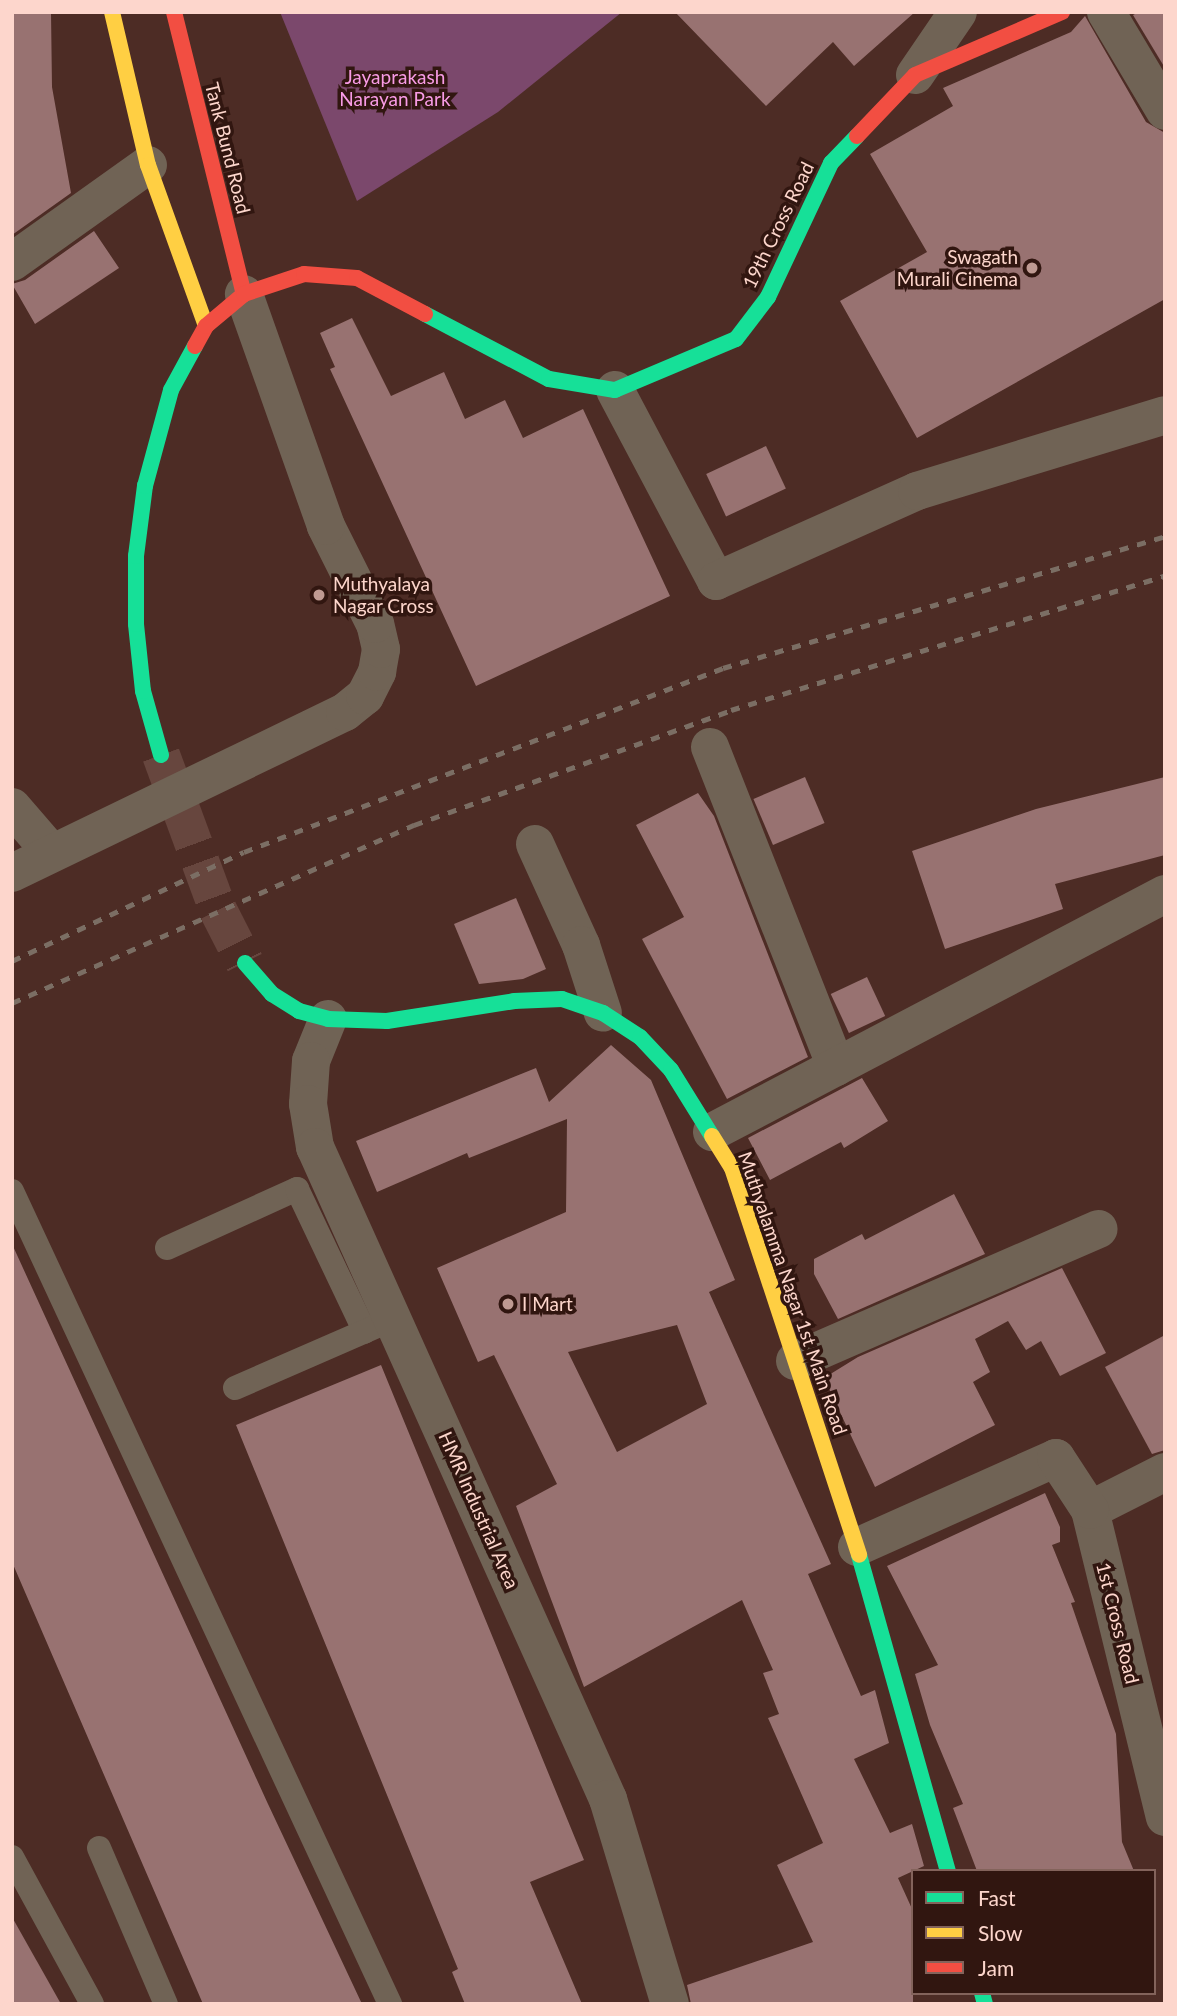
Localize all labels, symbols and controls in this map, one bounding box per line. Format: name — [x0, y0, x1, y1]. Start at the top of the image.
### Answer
park label: Jayaprakash Narayan Park — [339, 66, 451, 110]
street label: Tank Bund Road — [201, 80, 255, 216]
street label: 19th Cross Road — [738, 158, 818, 292]
place label: Swagath Murali Cinema — [897, 246, 1018, 290]
marker: Swagath Murali Cinema — [1024, 260, 1040, 276]
place label: Muthyalaya Nagar Cross — [333, 573, 434, 617]
marker: Muthyalaya Nagar Cross — [311, 587, 327, 603]
street label: Muthyalamma Nagar 1st Main Road — [734, 1148, 852, 1438]
place label: I Mart — [522, 1293, 573, 1315]
marker: I Mart — [500, 1296, 516, 1312]
street label: HMR Industrial Area — [434, 1428, 524, 1592]
street label: 1st Cross Road — [1092, 1560, 1144, 1686]
legend — [911, 1869, 1156, 1995]
text: Fast — [978, 1885, 1015, 1910]
text: Slow — [978, 1920, 1022, 1945]
text: Jam — [978, 1955, 1014, 1980]

